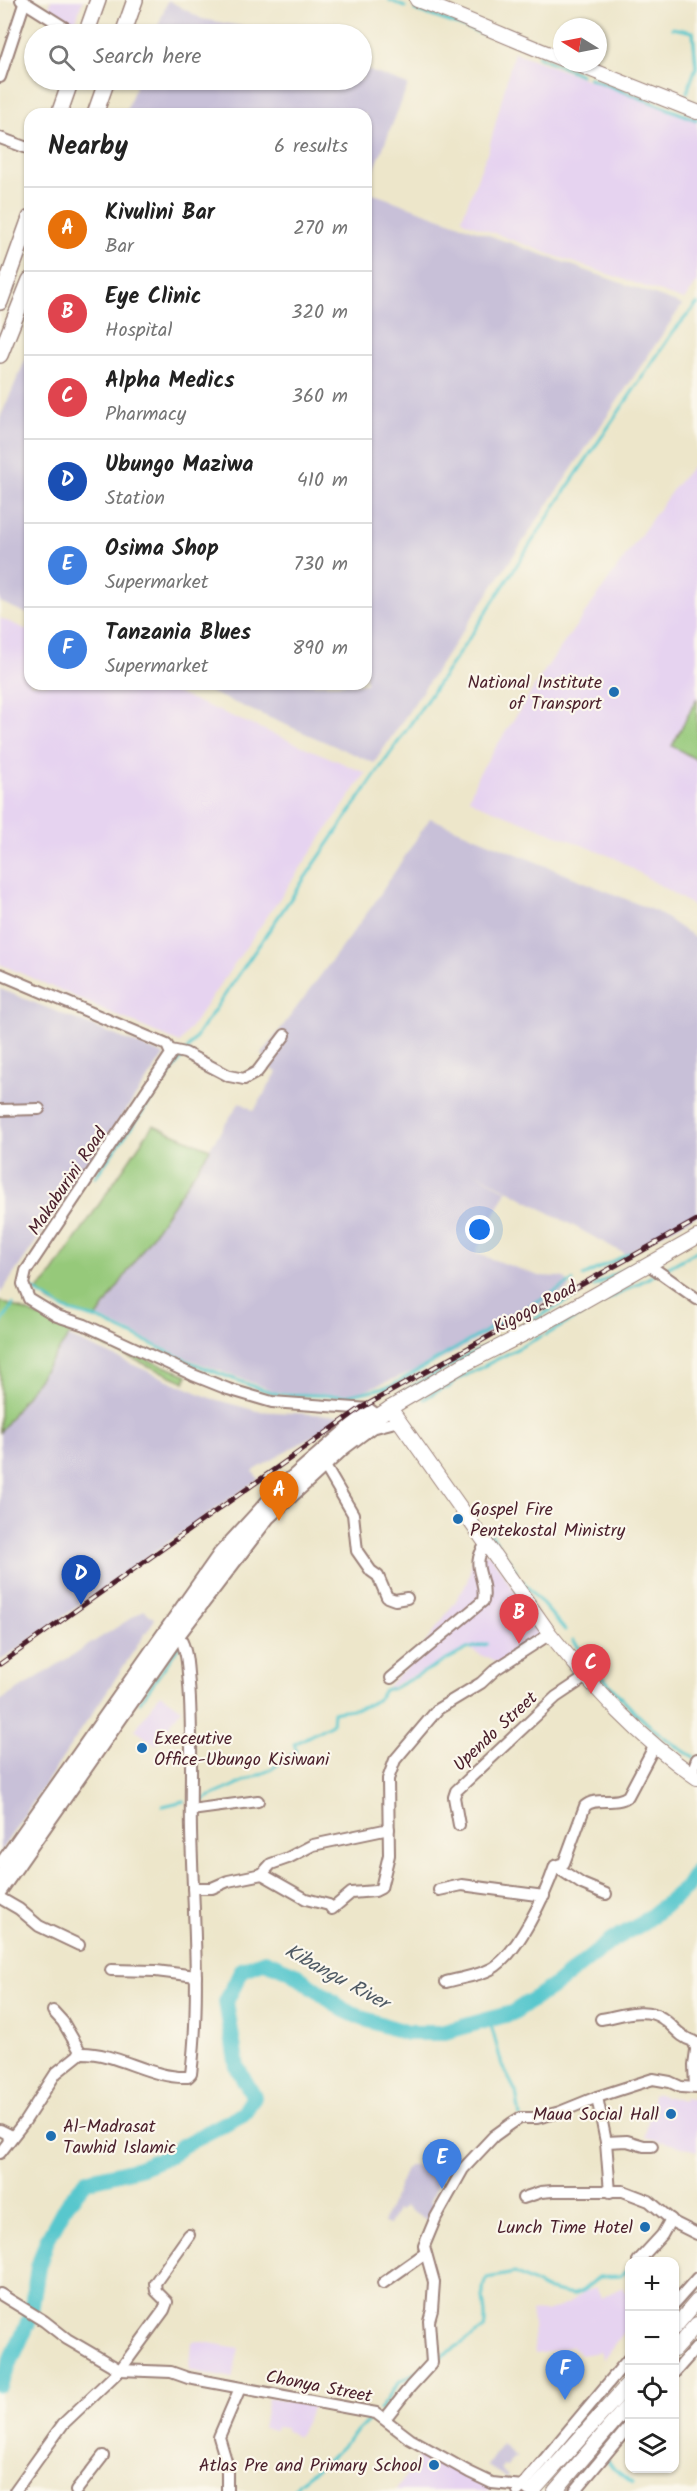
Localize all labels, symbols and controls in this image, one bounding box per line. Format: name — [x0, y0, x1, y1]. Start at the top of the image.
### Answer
north arrow — [553, 18, 607, 72]
search box — [24, 24, 372, 90]
text: Search here — [93, 40, 201, 75]
icon: search — [45, 41, 78, 74]
text: Nearby — [48, 126, 128, 168]
text: 6 results — [274, 131, 348, 163]
text: Kivulini Bar — [105, 196, 215, 231]
text: A — [61, 213, 74, 245]
text: 270 m — [293, 213, 348, 245]
text: Bar — [105, 231, 134, 263]
text: Eye Clinic — [105, 280, 202, 315]
text: B — [61, 297, 74, 329]
text: 320 m — [291, 297, 348, 329]
text: Hospital — [105, 315, 172, 347]
text: Alpha Medics — [105, 364, 235, 399]
text: C — [61, 381, 74, 413]
text: 360 m — [292, 381, 348, 413]
text: Pharmacy — [105, 399, 186, 431]
text: Ubungo Maziwa — [105, 448, 254, 483]
text: D — [61, 465, 74, 497]
text: 410 m — [297, 465, 348, 497]
text: Station — [105, 483, 165, 515]
text: Osima Shop — [105, 532, 219, 567]
text: E — [62, 549, 73, 581]
text: 730 m — [293, 549, 348, 581]
text: Supermarket — [105, 567, 208, 599]
text: Tanzania Blues — [105, 616, 251, 651]
text: F — [62, 633, 73, 665]
text: 890 m — [292, 633, 348, 665]
text: Supermarket — [105, 651, 208, 683]
place label: National Institute of Transport — [468, 669, 603, 719]
marker: National Institute of Transport — [607, 685, 621, 699]
street label: Makaburini Road — [21, 1121, 116, 1242]
your location — [465, 1215, 494, 1244]
street label: Kigogo Road — [488, 1274, 584, 1343]
pin: A — [260, 1472, 298, 1521]
place label: Gospel Fire Pentekostal Ministry — [470, 1496, 626, 1546]
marker: Gospel Fire Pentekostal Ministry — [451, 1512, 465, 1526]
pin: D — [62, 1556, 100, 1605]
pin: B — [500, 1594, 538, 1644]
pin: C — [572, 1644, 610, 1694]
street label: Upendo Street — [447, 1684, 546, 1779]
place label: Execeutive Office-Ubungo Kisiwani — [154, 1725, 330, 1775]
marker: Execeutive Office-Ubungo Kisiwani — [135, 1741, 149, 1755]
water label: Kibangu River — [278, 1936, 398, 2022]
place label: Maua Social Hall — [533, 2101, 660, 2130]
marker: Maua Social Hall — [664, 2107, 678, 2121]
place label: Al-Madrasat Tawhid Islamic — [63, 2113, 176, 2163]
marker: Al-Madrasat Tawhid Islamic — [44, 2129, 58, 2143]
pin: E — [422, 2140, 462, 2189]
place label: Lunch Time Hotel — [497, 2214, 634, 2243]
marker: Lunch Time Hotel — [638, 2220, 652, 2234]
map controls — [625, 2257, 679, 2473]
button: + — [625, 2257, 679, 2311]
button: − — [625, 2311, 679, 2365]
pin: F — [546, 2350, 584, 2400]
street label: Chonya Street — [263, 2363, 375, 2412]
button: locate — [625, 2365, 679, 2419]
button: layers — [625, 2419, 679, 2473]
place label: Atlas Pre and Primary School — [199, 2452, 423, 2481]
marker: Atlas Pre and Primary School — [427, 2458, 441, 2472]

